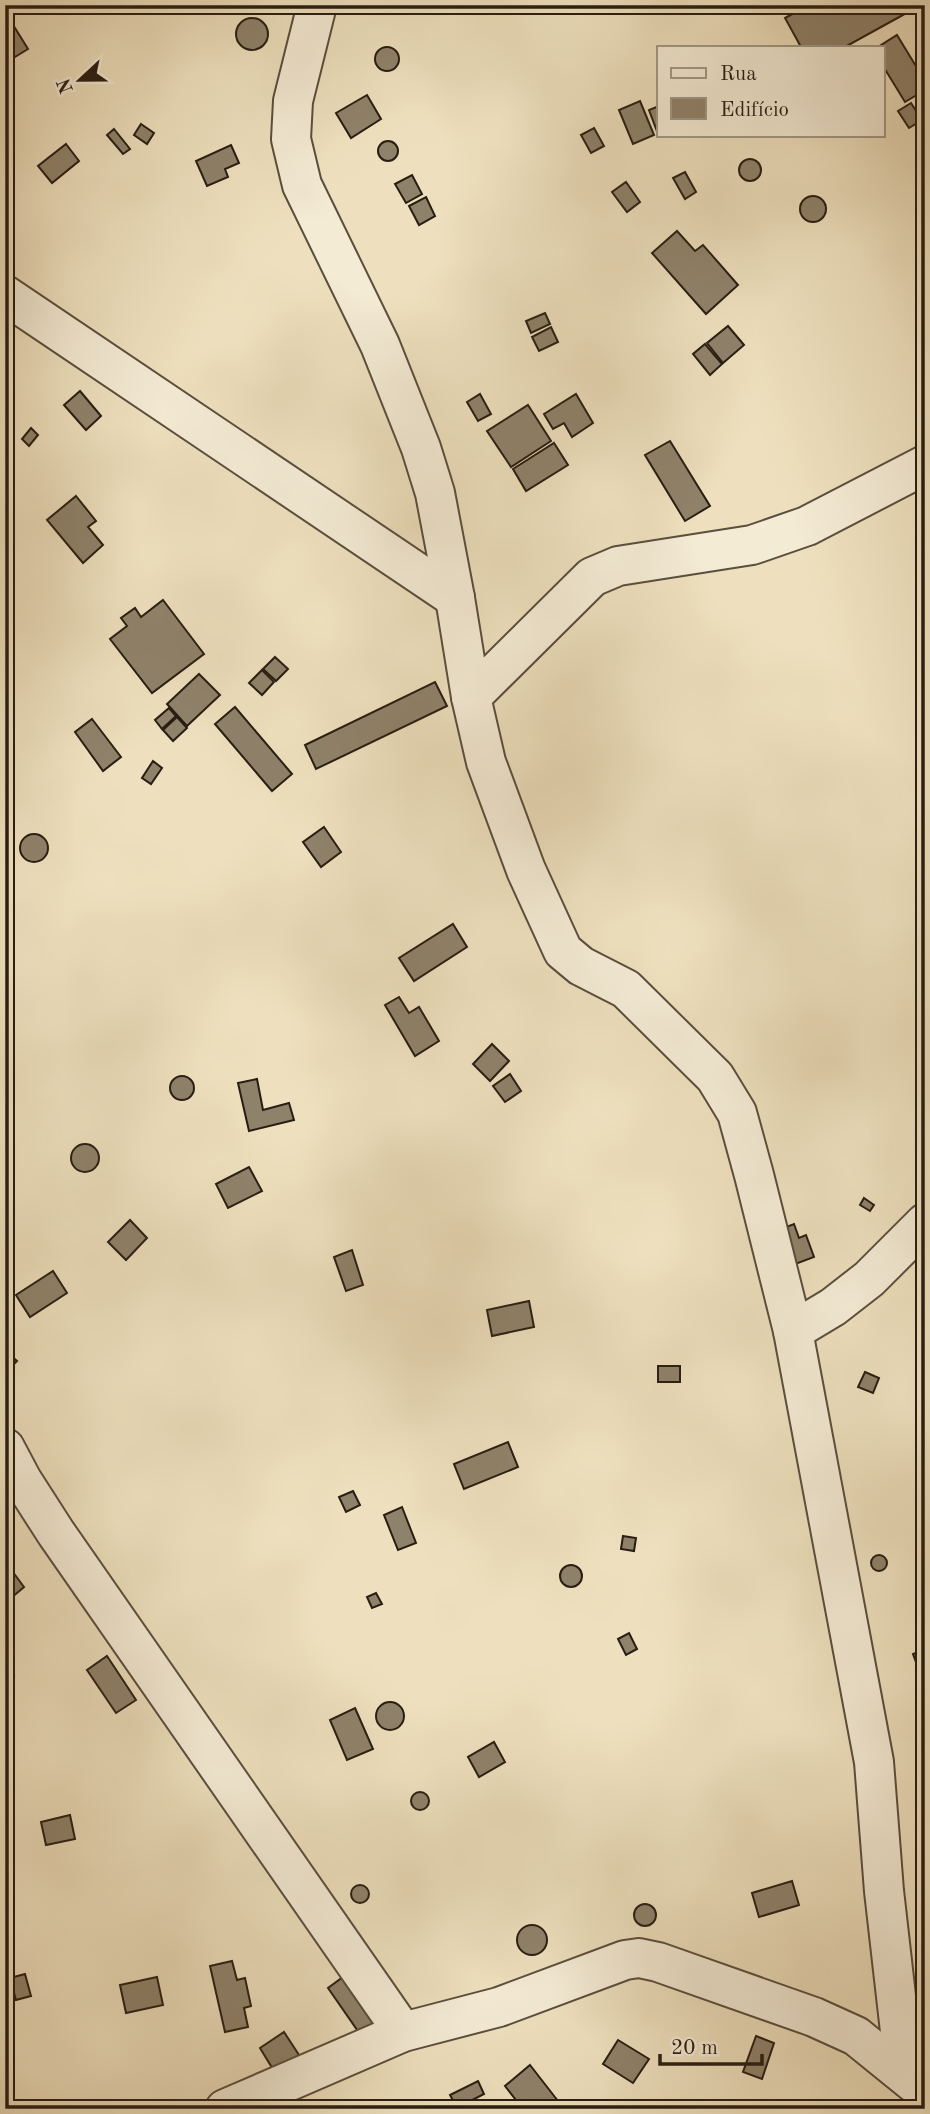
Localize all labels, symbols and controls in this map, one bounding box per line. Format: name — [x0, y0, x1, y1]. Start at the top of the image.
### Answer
north arrow — [46, 46, 116, 116]
legend — [657, 46, 884, 136]
text: Rua — [720, 64, 757, 85]
text: N — [55, 75, 78, 96]
text: Edifício — [720, 100, 789, 121]
scale bar — [660, 2023, 762, 2067]
text: 20 m — [671, 2038, 718, 2059]

